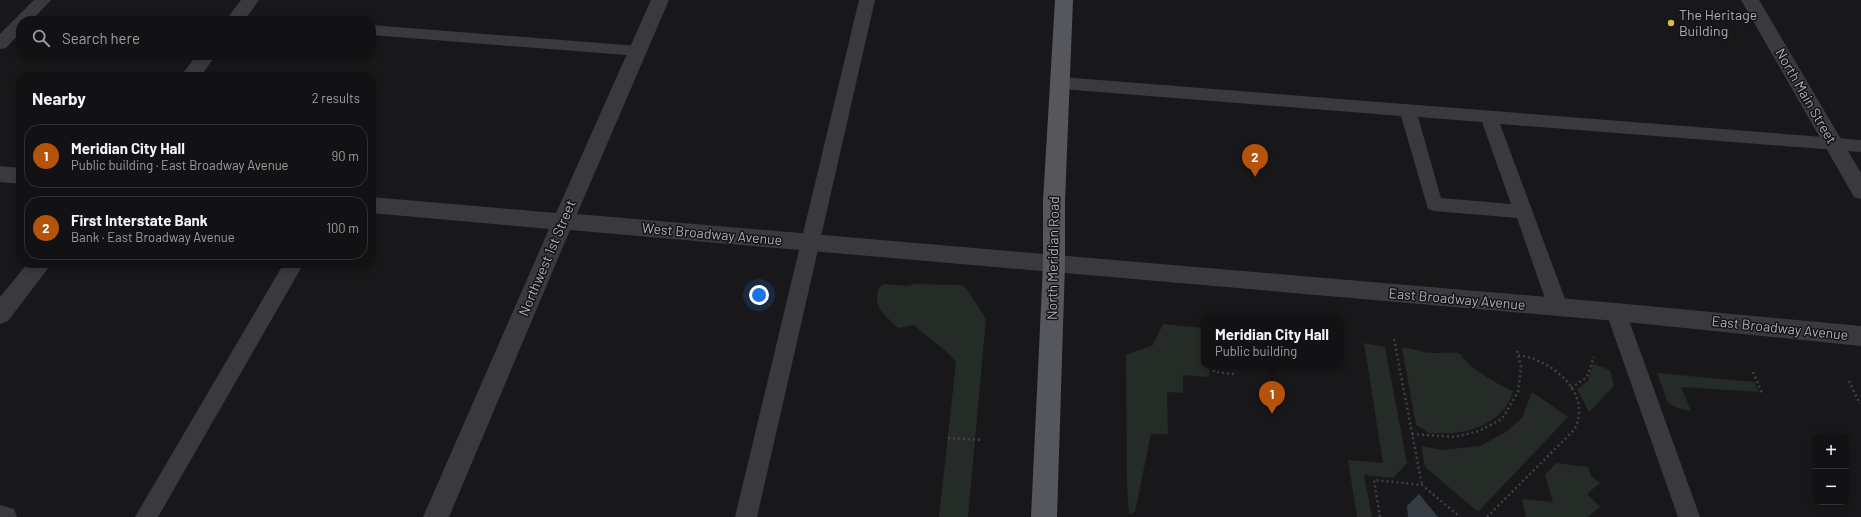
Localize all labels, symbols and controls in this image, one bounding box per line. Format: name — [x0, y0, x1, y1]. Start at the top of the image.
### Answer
place label: The Heritage Building — [1679, 6, 1757, 39]
search box — [16, 16, 376, 60]
marker: The Heritage Building — [1666, 18, 1676, 28]
icon: search — [30, 27, 52, 49]
text: Search here — [62, 29, 140, 47]
street label: North Main Street — [1772, 45, 1841, 146]
text: Nearby — [32, 88, 86, 108]
text: 2 results — [312, 90, 360, 106]
text: Meridian City Hall — [71, 139, 185, 157]
pin: 2 — [1242, 144, 1268, 177]
text: 1 — [44, 148, 48, 164]
text: 90 m — [332, 148, 359, 164]
text: Public building · East Broadway Avenue — [71, 157, 289, 173]
street label: North Meridian Road — [1043, 196, 1062, 320]
street label: Northwest 1st Street — [514, 197, 579, 318]
text: First Interstate Bank — [71, 211, 208, 229]
street label: West Broadway Avenue — [641, 219, 783, 248]
text: 2 — [42, 220, 50, 236]
text: 100 m — [326, 220, 359, 236]
text: Bank · East Broadway Avenue — [71, 229, 235, 245]
street label: East Broadway Avenue — [1388, 284, 1526, 313]
your location — [749, 285, 769, 305]
street label: East Broadway Avenue — [1711, 312, 1849, 343]
popup — [1201, 316, 1343, 368]
text: Meridian City Hall — [1215, 325, 1329, 343]
text: Public building — [1215, 343, 1297, 359]
pin: 1 — [1259, 381, 1285, 414]
map controls — [1813, 433, 1849, 505]
button: + — [1813, 433, 1849, 469]
button: − — [1813, 469, 1849, 505]

